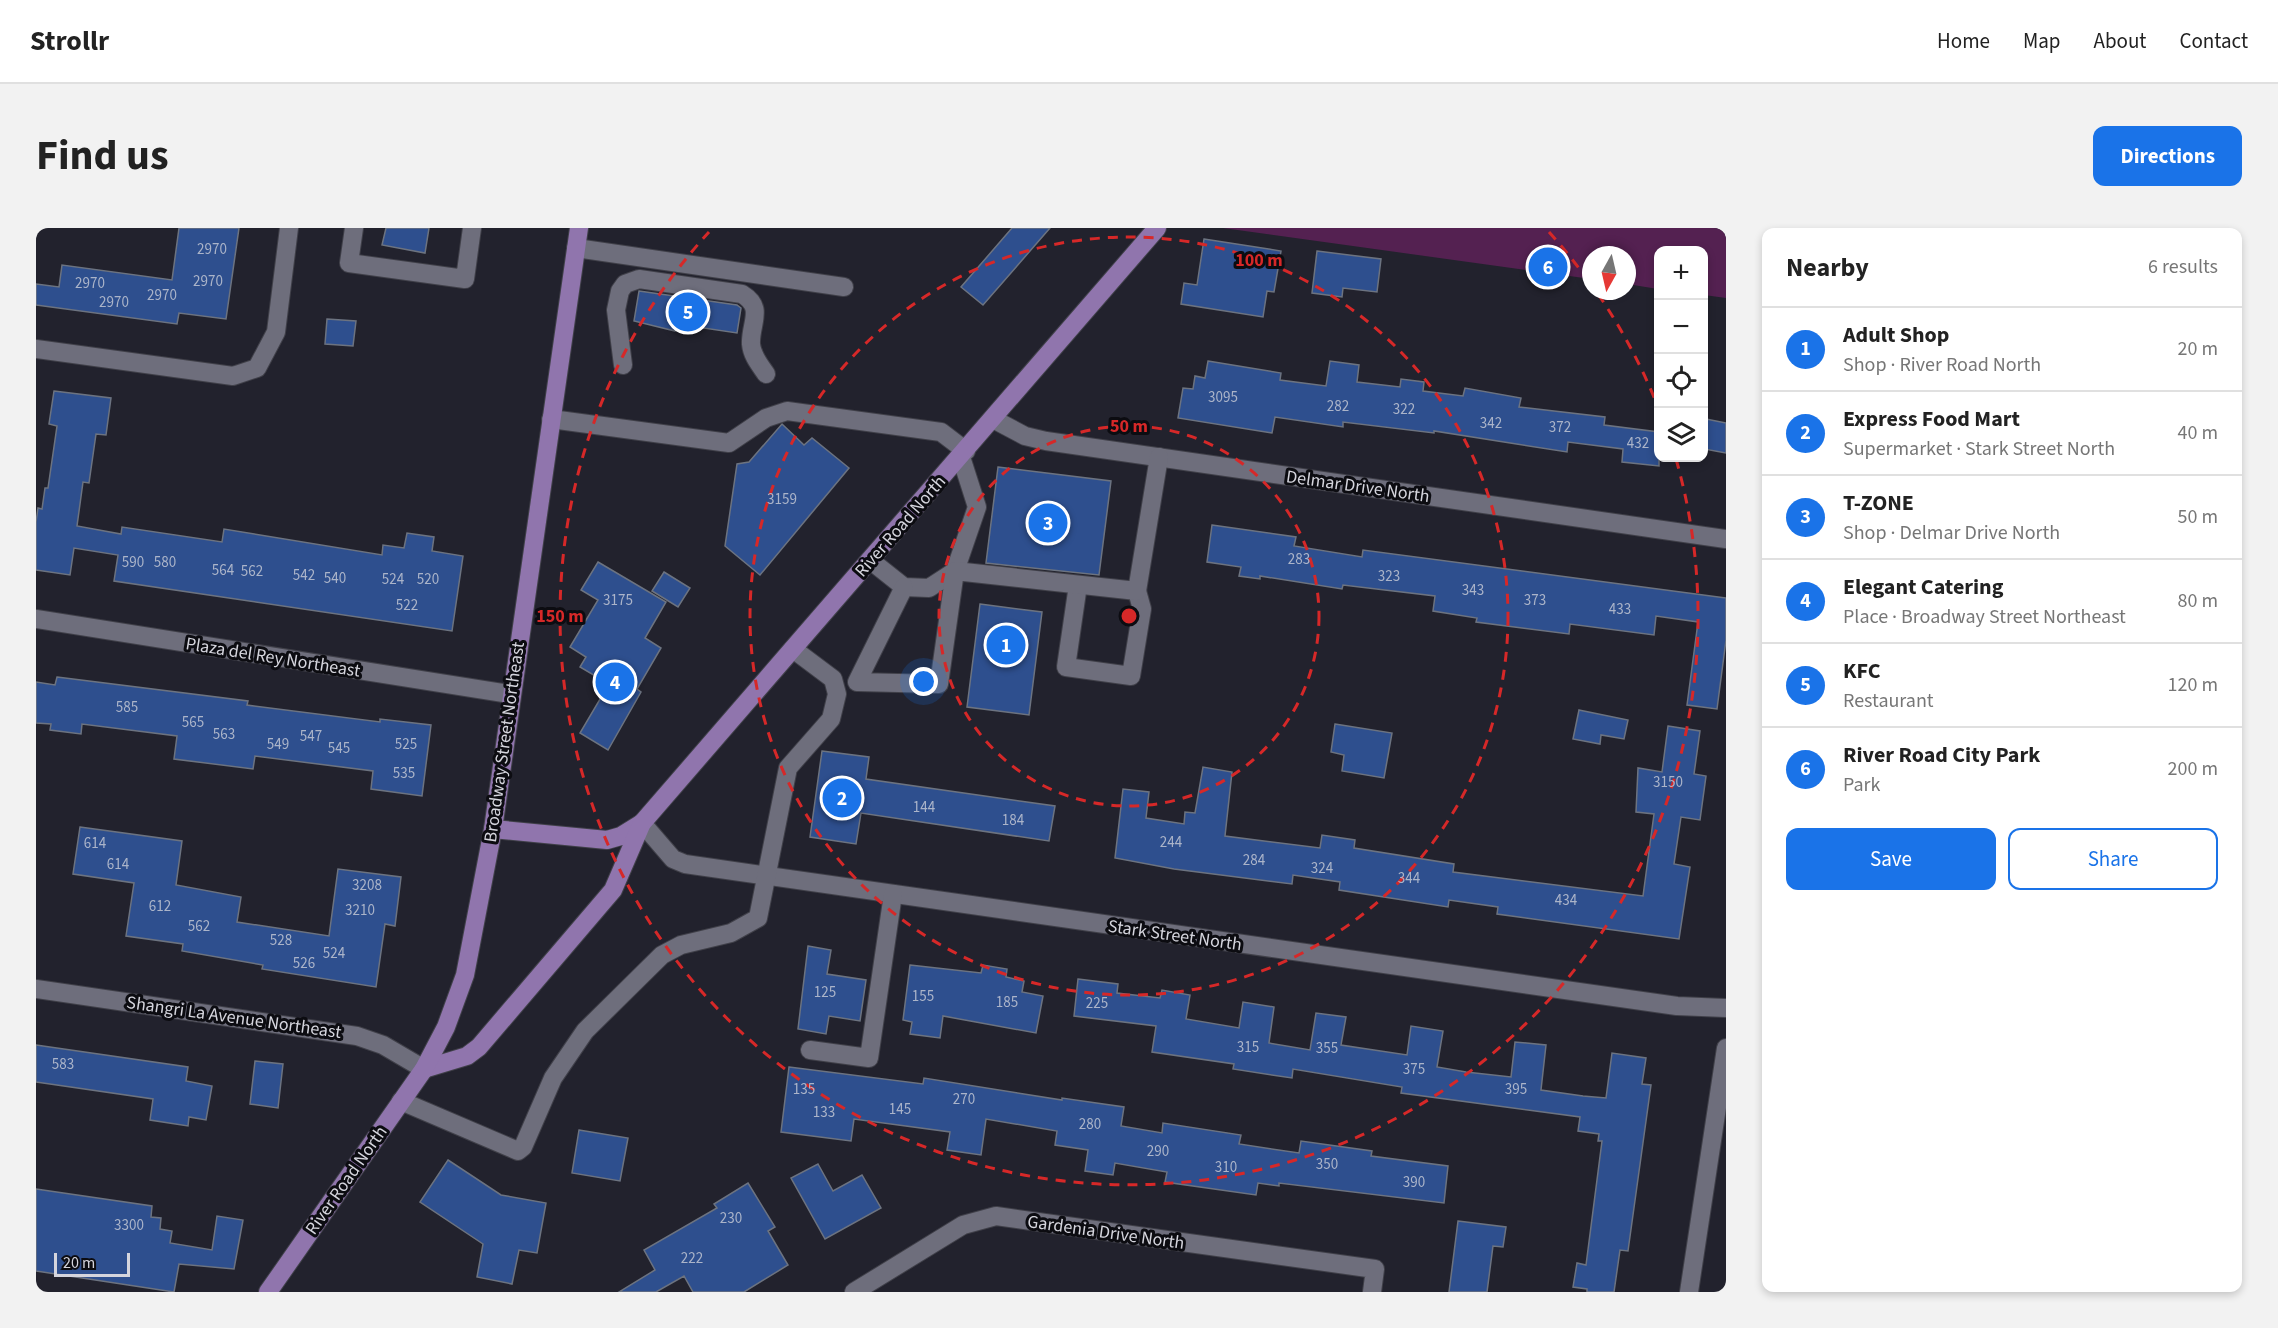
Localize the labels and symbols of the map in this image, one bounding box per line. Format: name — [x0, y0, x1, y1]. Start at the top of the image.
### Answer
house number: 2970 — [197, 239, 227, 260]
pin: 6 — [1528, 244, 1568, 290]
north arrow — [1582, 246, 1636, 300]
text: 100 m — [1235, 248, 1283, 273]
house number: 2970 — [193, 271, 223, 292]
house number: 2970 — [75, 273, 105, 294]
house number: 2970 — [147, 285, 177, 306]
pin: 5 — [668, 290, 708, 334]
house number: 2970 — [99, 292, 129, 313]
house number: 3095 — [1208, 387, 1238, 408]
house number: 282 — [1327, 396, 1349, 417]
house number: 322 — [1393, 399, 1415, 420]
house number: 342 — [1480, 413, 1502, 434]
text: 50 m — [1110, 414, 1148, 439]
house number: 372 — [1549, 417, 1571, 438]
house number: 432 — [1627, 433, 1649, 454]
street label: Delmar Drive North — [1285, 464, 1431, 509]
street label: River Road North — [849, 470, 952, 583]
house number: 3159 — [767, 489, 797, 510]
pin: 3 — [1028, 500, 1068, 546]
house number: 283 — [1288, 549, 1310, 570]
house number: 590 — [122, 552, 144, 573]
house number: 580 — [154, 552, 176, 573]
house number: 564 — [212, 560, 235, 581]
house number: 562 — [241, 561, 263, 582]
house number: 542 — [293, 565, 315, 586]
house number: 323 — [1378, 566, 1400, 587]
house number: 540 — [324, 568, 346, 589]
house number: 524 — [382, 569, 405, 590]
house number: 520 — [417, 569, 439, 590]
house number: 343 — [1462, 580, 1484, 601]
house number: 3175 — [603, 590, 633, 611]
house number: 373 — [1524, 590, 1546, 611]
house number: 522 — [396, 595, 418, 616]
house number: 433 — [1609, 599, 1631, 620]
text: 150 m — [536, 604, 584, 629]
centre of rings — [1119, 606, 1139, 626]
pin: 1 — [986, 622, 1026, 668]
street label: Plaza del Rey Northeast — [184, 631, 362, 684]
street label: Broadway Street Northeast — [478, 640, 531, 844]
pin: 4 — [596, 660, 634, 704]
your location — [909, 667, 938, 696]
house number: 585 — [116, 697, 138, 718]
house number: 565 — [182, 712, 204, 733]
house number: 563 — [213, 724, 235, 745]
house number: 547 — [300, 726, 322, 747]
house number: 549 — [267, 734, 289, 755]
house number: 525 — [395, 734, 417, 755]
house number: 545 — [328, 738, 350, 759]
house number: 535 — [393, 763, 415, 784]
house number: 3150 — [1653, 772, 1683, 793]
pin: 2 — [822, 776, 862, 820]
house number: 144 — [913, 797, 936, 818]
house number: 184 — [1002, 810, 1025, 831]
house number: 244 — [1160, 832, 1183, 853]
house number: 614 — [84, 833, 107, 854]
house number: 284 — [1243, 850, 1266, 871]
house number: 614 — [107, 854, 130, 875]
house number: 324 — [1311, 858, 1334, 879]
house number: 344 — [1398, 868, 1421, 889]
house number: 3208 — [352, 875, 382, 896]
house number: 434 — [1555, 890, 1578, 911]
house number: 612 — [149, 896, 171, 917]
house number: 3210 — [345, 900, 375, 921]
street label: Stark Street North — [1106, 914, 1243, 957]
house number: 562 — [188, 916, 210, 937]
house number: 528 — [270, 930, 292, 951]
house number: 524 — [323, 943, 346, 964]
house number: 526 — [293, 953, 315, 974]
house number: 125 — [814, 982, 836, 1003]
house number: 155 — [912, 986, 934, 1007]
street label: Shangri La Avenue Northeast — [125, 990, 343, 1045]
house number: 185 — [996, 992, 1018, 1013]
house number: 225 — [1086, 993, 1108, 1014]
house number: 315 — [1237, 1037, 1259, 1058]
house number: 355 — [1316, 1038, 1338, 1059]
house number: 583 — [52, 1054, 74, 1075]
house number: 375 — [1403, 1059, 1425, 1080]
house number: 135 — [793, 1079, 815, 1100]
house number: 395 — [1505, 1079, 1527, 1100]
house number: 270 — [953, 1089, 975, 1110]
house number: 145 — [889, 1099, 911, 1120]
house number: 133 — [813, 1102, 835, 1123]
house number: 280 — [1079, 1114, 1101, 1135]
street label: River Road North — [300, 1121, 393, 1240]
house number: 290 — [1147, 1141, 1169, 1162]
house number: 350 — [1316, 1154, 1338, 1175]
house number: 310 — [1215, 1157, 1237, 1178]
house number: 390 — [1403, 1172, 1425, 1193]
house number: 230 — [720, 1208, 742, 1229]
street label: Gardenia Drive North — [1026, 1209, 1186, 1256]
house number: 3300 — [114, 1215, 144, 1236]
house number: 222 — [681, 1248, 703, 1269]
scale bar — [54, 1250, 130, 1278]

